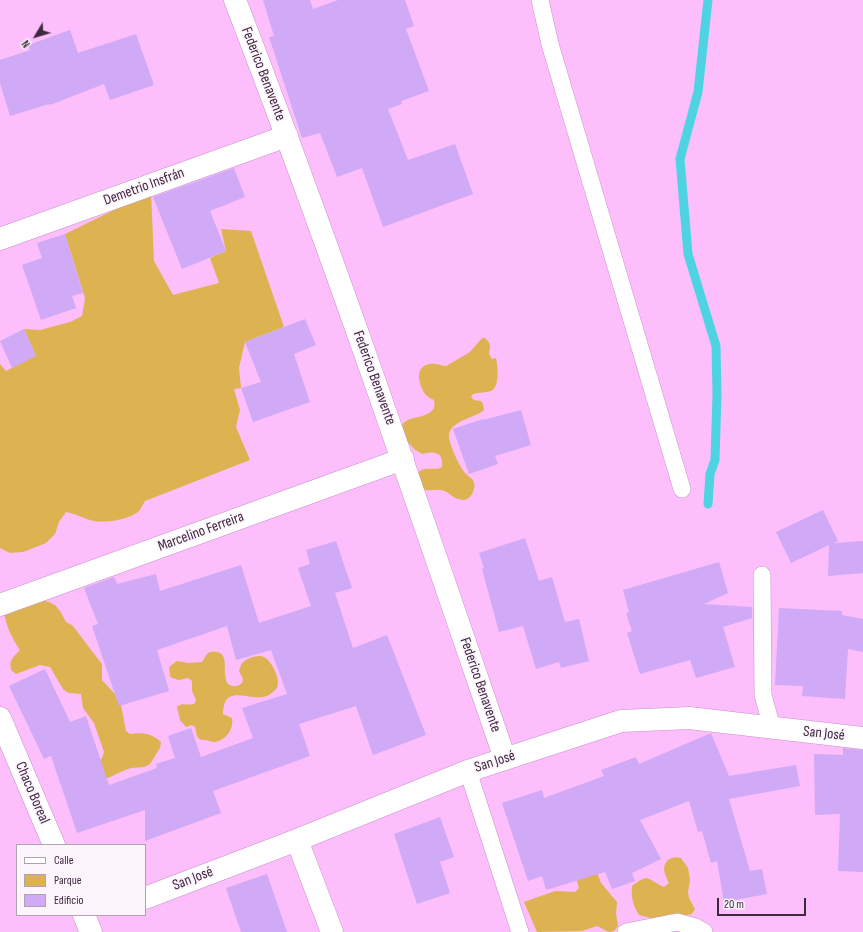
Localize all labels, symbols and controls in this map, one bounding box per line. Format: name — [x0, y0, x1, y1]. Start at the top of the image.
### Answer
north arrow — [16, 16, 56, 56]
street label: Federico Benavente — [237, 25, 289, 123]
text: N — [19, 37, 33, 50]
street label: Demetrio Insfrán — [101, 164, 187, 210]
street label: Federico Benavente — [349, 328, 399, 428]
street label: Marcelino Ferreira — [156, 508, 246, 556]
street label: Federico Benavente — [455, 635, 505, 735]
street label: San José — [802, 723, 846, 745]
street label: San José — [472, 747, 518, 777]
street label: Chaco Boreal — [11, 759, 53, 827]
legend — [16, 844, 146, 916]
text: Calle — [54, 853, 74, 868]
street label: San José — [170, 863, 216, 895]
text: Parque — [54, 873, 82, 888]
scale bar — [719, 890, 808, 916]
text: Edificio — [54, 893, 83, 908]
text: 20 m — [724, 897, 744, 912]

